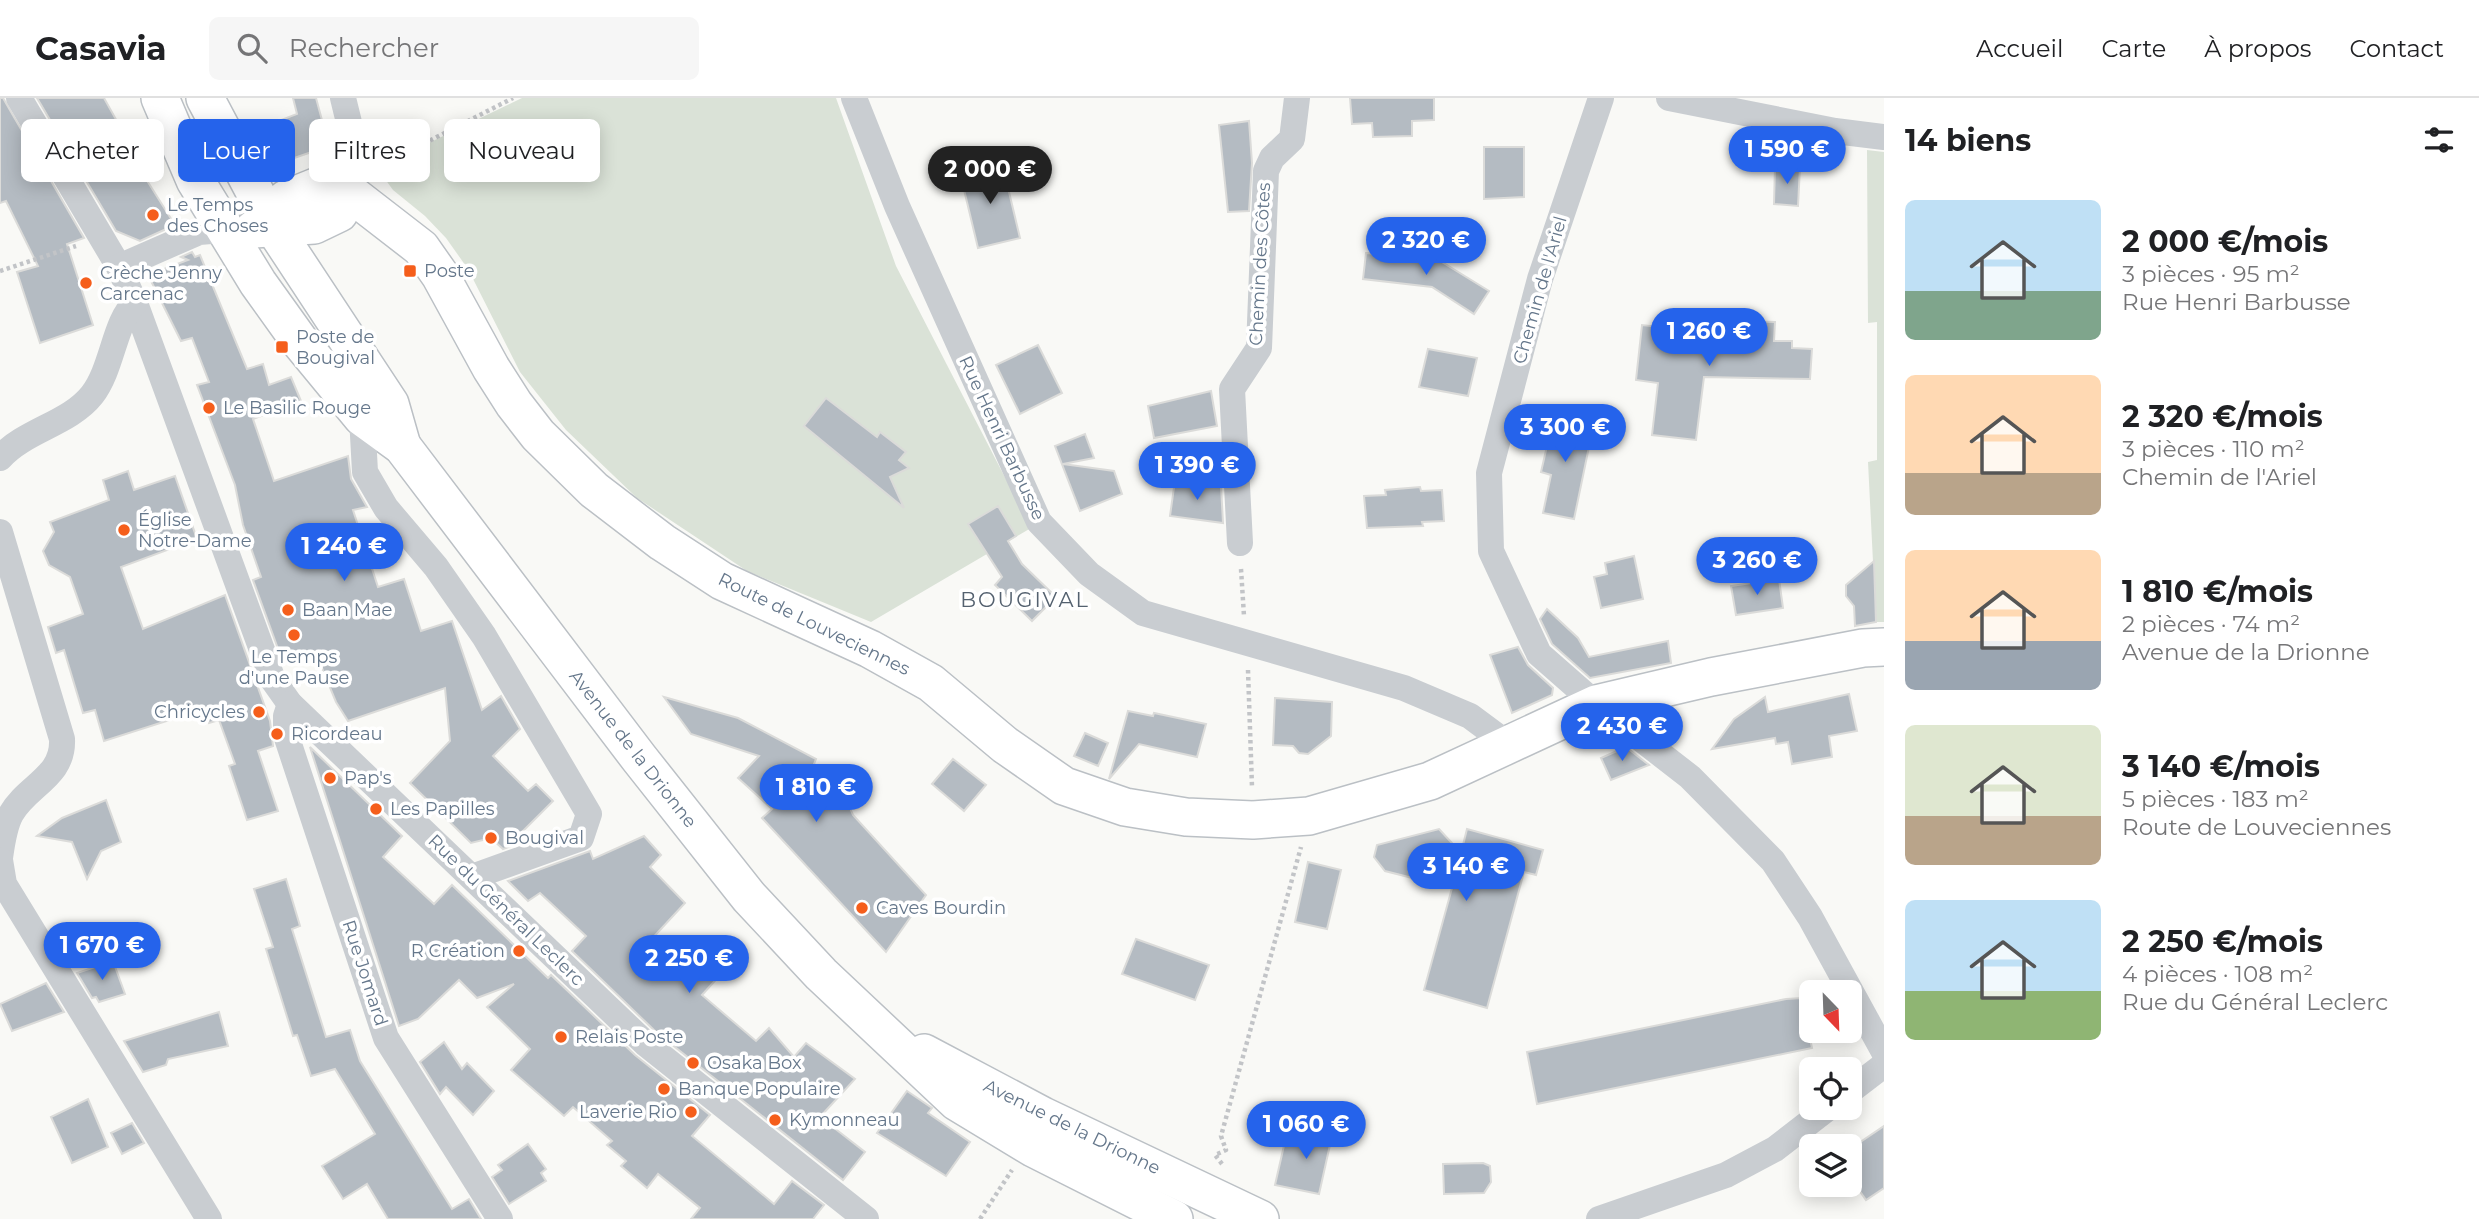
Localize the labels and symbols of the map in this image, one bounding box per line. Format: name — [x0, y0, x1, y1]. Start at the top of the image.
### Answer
pin: 1 590 € — [1722, 126, 1852, 186]
pin: 2 000 € — [925, 146, 1055, 206]
street label: Chemin des Côtes — [1245, 182, 1275, 346]
place label: Le Temps des Choses — [167, 194, 268, 237]
marker: Le Temps des Choses — [145, 207, 161, 223]
street label: Chemin de l'Ariel — [1508, 214, 1572, 366]
pin: 2 320 € — [1361, 218, 1491, 277]
place label: Poste — [424, 260, 475, 282]
place label: Crèche Jenny Carcenac — [100, 262, 222, 305]
marker: Poste — [402, 263, 418, 279]
marker: Crèche Jenny Carcenac — [78, 275, 94, 291]
pin: 1 260 € — [1644, 308, 1774, 368]
place label: Poste de Bougival — [296, 326, 375, 369]
marker: Poste de Bougival — [274, 339, 290, 355]
street label: Rue Henri Barbusse — [954, 352, 1050, 524]
place label: Le Basilic Rouge — [223, 397, 371, 419]
marker: Le Basilic Rouge — [201, 400, 217, 416]
pin: 3 300 € — [1500, 404, 1630, 464]
pin: 1 390 € — [1132, 442, 1262, 502]
place label: Église Notre-Dame — [138, 509, 252, 552]
marker: Église Notre-Dame — [116, 522, 132, 538]
pin: 1 240 € — [279, 524, 409, 583]
pin: 3 260 € — [1692, 538, 1822, 597]
street label: Route de Louveciennes — [715, 568, 914, 680]
district label: BOUGIVAL — [960, 587, 1090, 612]
place label: Baan Mae — [302, 599, 393, 621]
marker: Baan Mae — [280, 602, 296, 618]
marker: Le Temps d'une Pause — [286, 627, 302, 643]
place label: Le Temps d'une Pause — [239, 646, 349, 689]
street label: Avenue de la Drionne — [565, 666, 701, 832]
place label: Chricycles — [154, 701, 245, 723]
marker: Chricycles — [251, 704, 267, 720]
pin: 2 430 € — [1557, 704, 1687, 763]
place label: Ricordeau — [291, 723, 383, 745]
marker: Ricordeau — [269, 726, 285, 742]
pin: 1 810 € — [751, 764, 881, 824]
place label: Pap's — [344, 767, 392, 789]
marker: Pap's — [322, 770, 338, 786]
place label: Les Papilles — [390, 798, 495, 820]
marker: Les Papilles — [368, 801, 384, 817]
place label: Bougival — [505, 827, 584, 849]
street label: Rue du Général Leclerc — [423, 830, 589, 990]
marker: Bougival — [483, 830, 499, 846]
pin: 3 140 € — [1401, 844, 1531, 903]
place label: Caves Bourdin — [876, 897, 1006, 919]
marker: Caves Bourdin — [854, 900, 870, 916]
street label: Rue Jomard — [338, 917, 392, 1029]
pin: 1 670 € — [37, 922, 167, 982]
pin: 2 250 € — [624, 936, 754, 995]
place label: R Création — [411, 940, 505, 962]
marker: R Création — [511, 943, 527, 959]
north arrow — [1799, 980, 1862, 1043]
place label: Relais Poste — [575, 1026, 683, 1048]
marker: Relais Poste — [553, 1029, 569, 1045]
place label: Osaka Box — [707, 1052, 802, 1074]
marker: Osaka Box — [685, 1055, 701, 1071]
street label: Avenue de la Drionne — [980, 1075, 1164, 1179]
place label: Banque Populaire — [678, 1078, 841, 1100]
marker: Banque Populaire — [656, 1081, 672, 1097]
place label: Laverie Rio — [579, 1101, 677, 1123]
pin: 1 060 € — [1241, 1102, 1371, 1161]
marker: Laverie Rio — [683, 1104, 699, 1120]
place label: Kymonneau — [789, 1109, 900, 1131]
marker: Kymonneau — [767, 1112, 783, 1128]

